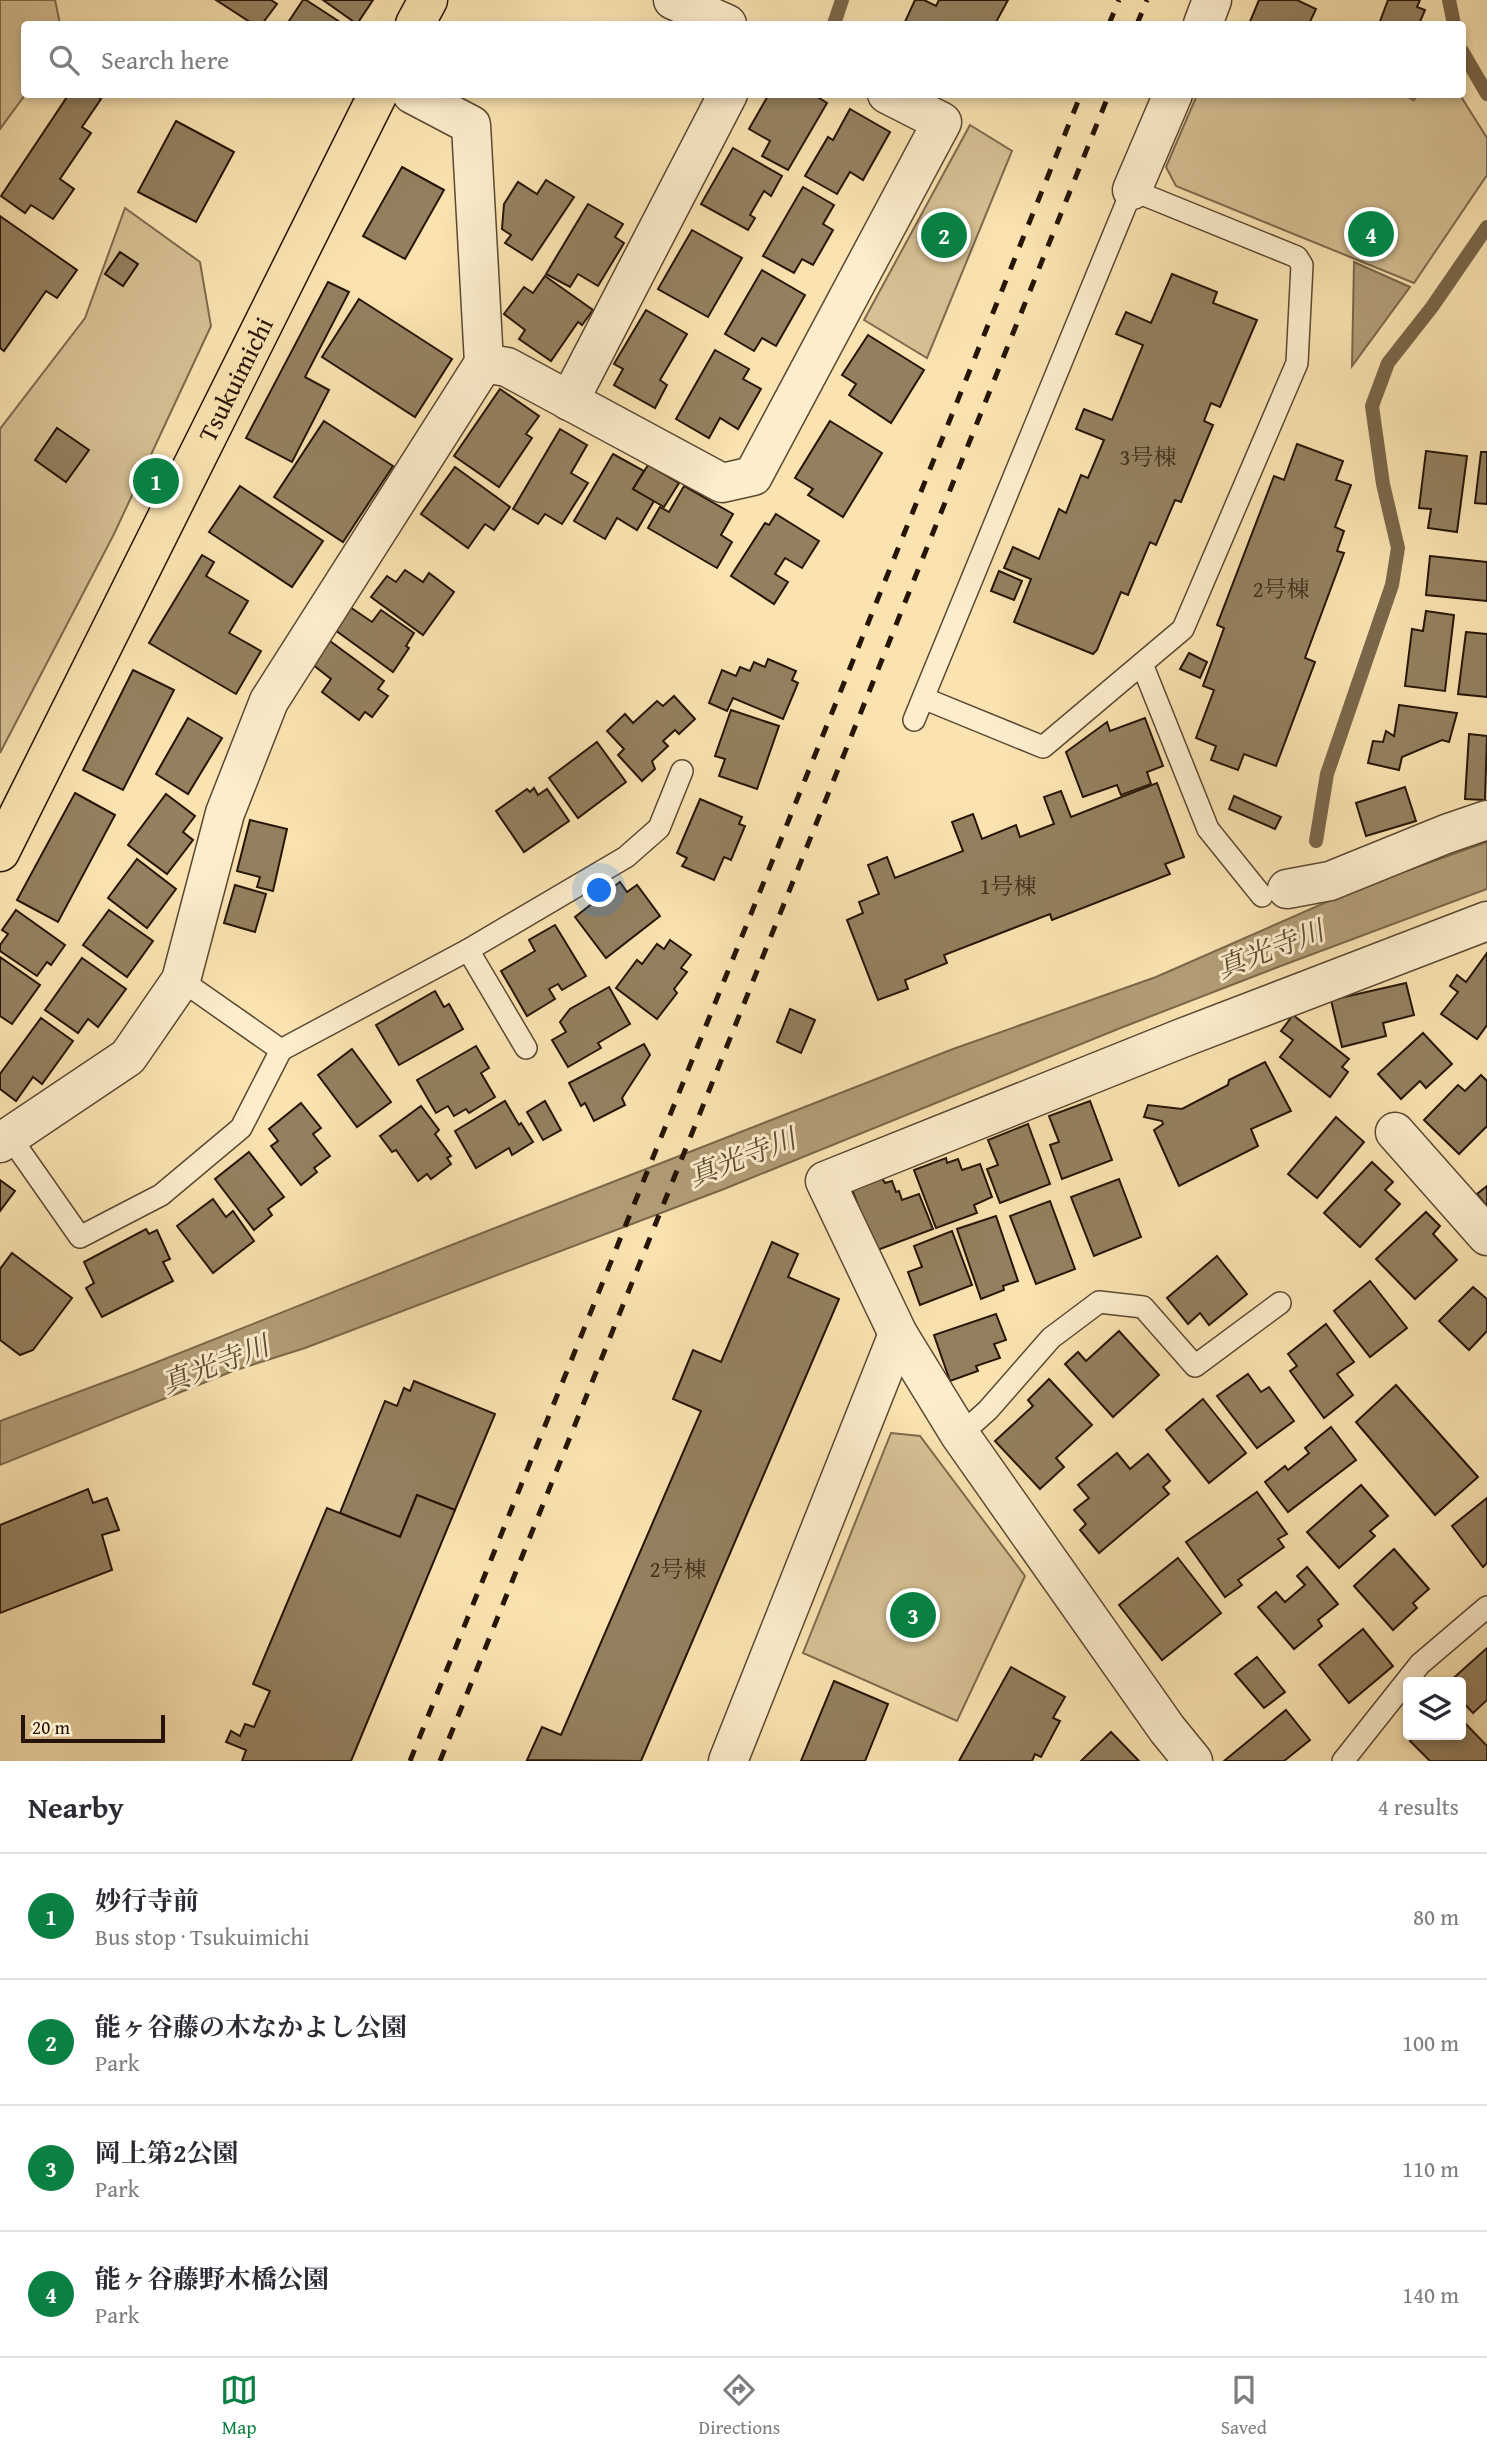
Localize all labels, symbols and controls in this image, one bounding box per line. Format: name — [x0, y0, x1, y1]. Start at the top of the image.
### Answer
search box — [21, 21, 1466, 98]
text: Search here — [101, 40, 229, 79]
icon: search — [45, 41, 83, 79]
pin: 4 — [1348, 208, 1394, 260]
pin: 2 — [921, 209, 967, 261]
street label: Tsukuimichi — [188, 310, 283, 448]
house number: 3号棟 — [1119, 440, 1177, 473]
pin: 1 — [133, 455, 179, 507]
house number: 2号棟 — [1252, 572, 1310, 605]
house number: 1号棟 — [979, 869, 1037, 902]
your location — [582, 873, 616, 907]
water label: 真光寺川 — [1210, 908, 1332, 988]
water label: 真光寺川 — [682, 1116, 804, 1196]
water label: 真光寺川 — [155, 1323, 277, 1403]
house number: 2号棟 — [649, 1552, 707, 1585]
pin: 3 — [890, 1589, 936, 1641]
map controls — [1403, 1677, 1466, 1740]
button: layers — [1403, 1677, 1466, 1740]
scale bar — [21, 1712, 164, 1744]
text: 20 m — [32, 1713, 70, 1741]
text: Nearby — [28, 1785, 124, 1829]
text: 4 results — [1378, 1790, 1459, 1823]
text: 妙行寺前 — [95, 1881, 199, 1920]
text: 1 — [45, 1900, 57, 1933]
text: 80 m — [1413, 1900, 1459, 1933]
text: Bus stop · Tsukuimichi — [95, 1920, 310, 1953]
text: 能ヶ谷藤の木なかよし公園 — [95, 2007, 407, 2046]
text: 2 — [45, 2026, 57, 2059]
text: 100 m — [1402, 2026, 1459, 2059]
text: Park — [95, 2046, 139, 2079]
text: 岡上第2公園 — [95, 2133, 238, 2172]
text: 3 — [45, 2152, 57, 2185]
text: 110 m — [1402, 2152, 1459, 2185]
text: Park — [95, 2172, 139, 2205]
text: 能ヶ谷藤野木橋公園 — [95, 2259, 329, 2298]
text: 4 — [45, 2278, 57, 2311]
text: 140 m — [1402, 2278, 1459, 2311]
text: Park — [95, 2298, 139, 2331]
tab: Map — [220, 2371, 258, 2441]
tab: Directions — [699, 2371, 780, 2441]
tab: Saved — [1221, 2371, 1267, 2441]

